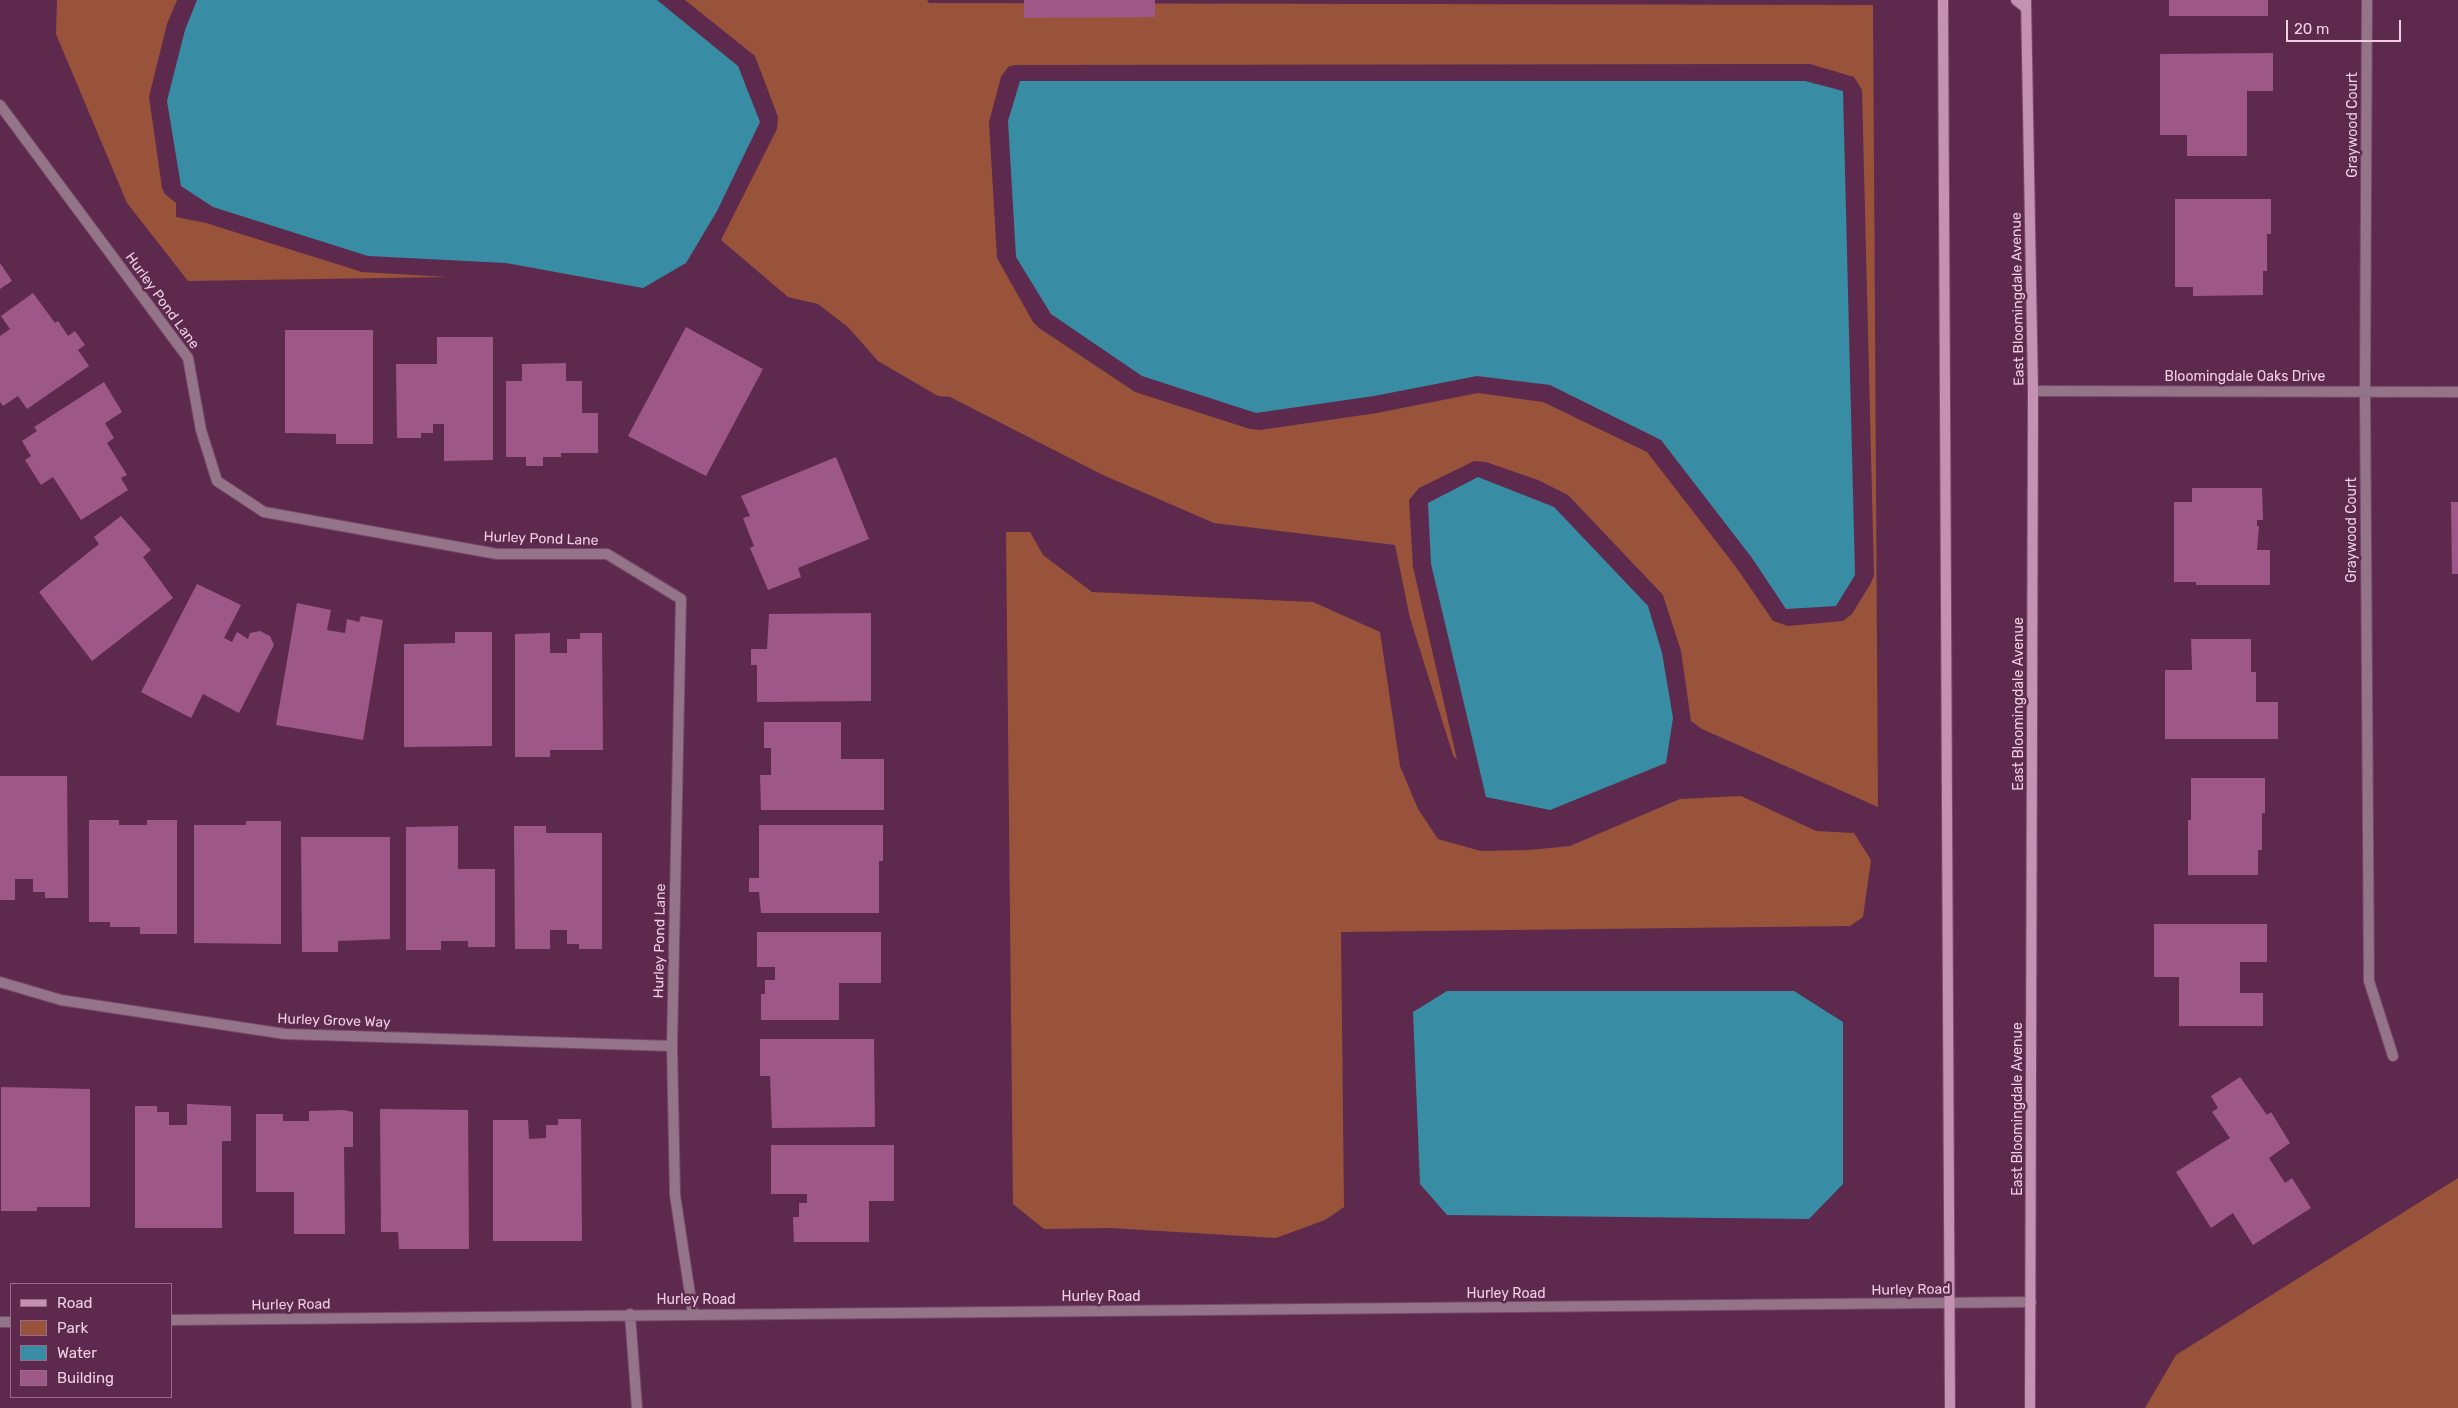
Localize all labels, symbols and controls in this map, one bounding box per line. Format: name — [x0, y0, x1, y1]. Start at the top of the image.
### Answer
scale bar — [2288, 10, 2403, 42]
text: 20 m — [2294, 20, 2329, 38]
street label: Graywood Court — [2345, 72, 2361, 178]
street label: East Bloomingdale Avenue — [2008, 212, 2028, 386]
street label: Hurley Pond Lane — [121, 250, 203, 352]
street label: Bloomingdale Oaks Drive — [2165, 369, 2325, 385]
street label: Graywood Court — [2344, 477, 2360, 583]
street label: Hurley Pond Lane — [483, 529, 599, 549]
street label: East Bloomingdale Avenue — [2011, 617, 2027, 791]
street label: Hurley Pond Lane — [651, 883, 669, 999]
street label: Hurley Grove Way — [277, 1011, 391, 1031]
street label: East Bloomingdale Avenue — [2010, 1022, 2026, 1196]
street label: Hurley Road — [1871, 1281, 1951, 1299]
legend — [10, 1283, 172, 1398]
street label: Hurley Road — [1466, 1286, 1546, 1302]
street label: Hurley Road — [1061, 1289, 1141, 1305]
street label: Hurley Road — [656, 1292, 736, 1308]
text: Road — [57, 1294, 93, 1312]
street label: Hurley Road — [251, 1296, 331, 1314]
text: Park — [57, 1319, 88, 1337]
text: Water — [57, 1344, 97, 1362]
text: Building — [57, 1369, 114, 1387]

